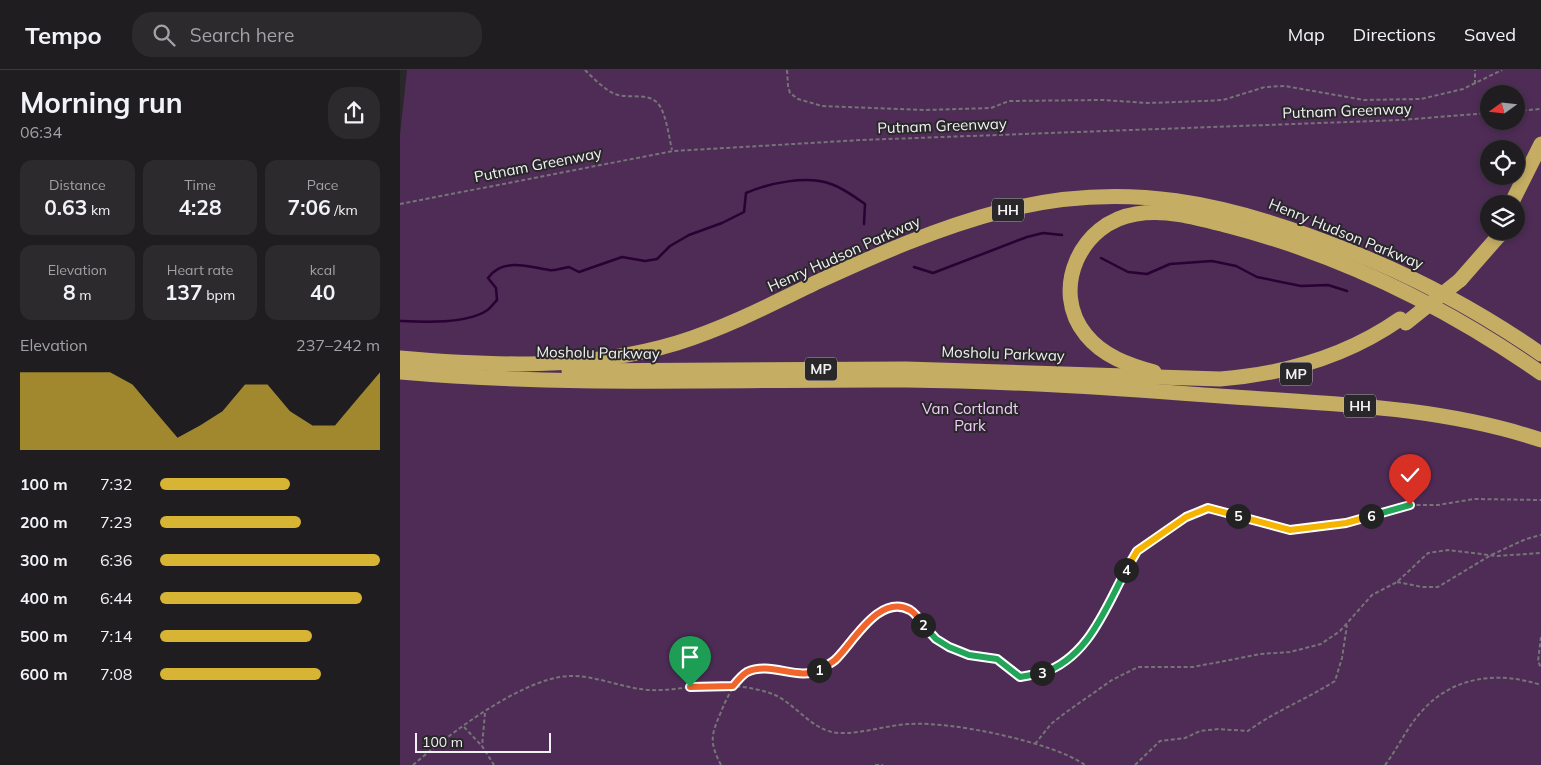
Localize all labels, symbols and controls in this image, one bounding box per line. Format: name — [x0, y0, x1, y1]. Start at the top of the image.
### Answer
search box — [132, 12, 482, 57]
text: Tempo — [25, 20, 102, 50]
icon: search — [150, 21, 178, 49]
text: Search here — [190, 23, 294, 47]
text: Map — [1288, 23, 1325, 46]
text: Directions — [1353, 23, 1436, 46]
text: Saved — [1464, 23, 1516, 46]
text: Morning run — [20, 85, 183, 120]
north arrow — [1480, 85, 1525, 130]
map controls — [1480, 85, 1525, 240]
button: share — [328, 87, 380, 139]
street label: Putnam Greenway — [1282, 99, 1412, 122]
street label: Putnam Greenway — [877, 114, 1007, 137]
text: 06:34 — [20, 122, 62, 142]
button: locate — [1480, 140, 1525, 185]
street label: Putnam Greenway — [472, 143, 603, 186]
text: Distance — [49, 176, 106, 194]
text: Time — [184, 176, 216, 194]
text: Pace — [307, 176, 338, 194]
text: 0.63 — [44, 194, 87, 220]
text: 4:28 — [178, 194, 222, 220]
text: 7:06 — [288, 194, 331, 220]
street label: Henry Hudson Parkway — [1266, 194, 1426, 273]
button: layers — [1480, 195, 1525, 240]
road number: HH — [992, 198, 1024, 222]
text: km — [87, 201, 110, 219]
text: /km — [331, 201, 358, 219]
street label: Henry Hudson Parkway — [764, 211, 923, 296]
text: Elevation — [48, 261, 107, 279]
text: Heart rate — [167, 261, 233, 279]
text: kcal — [310, 261, 335, 279]
text: 8 — [63, 279, 76, 305]
text: 137 — [165, 279, 203, 305]
text: 40 — [310, 279, 335, 305]
text: m — [76, 286, 92, 304]
text: bpm — [203, 286, 235, 304]
text: Elevation — [20, 335, 88, 355]
text: 237–242 m — [296, 335, 380, 355]
street label: Mosholu Parkway — [536, 342, 660, 363]
street label: Mosholu Parkway — [941, 342, 1065, 365]
road number: MP — [805, 358, 837, 380]
road number: MP — [1280, 362, 1312, 386]
road number: HH — [1344, 394, 1376, 418]
park label: Van Cortlandt Park — [922, 399, 1018, 435]
pin — [1389, 454, 1431, 505]
icon: check — [1396, 461, 1424, 489]
text: 100 m — [20, 474, 68, 494]
text: 7:32 — [100, 474, 132, 494]
pin: 5 — [1226, 504, 1250, 528]
pin: 6 — [1358, 504, 1384, 528]
text: 5 — [1234, 507, 1243, 525]
text: 6 — [1367, 507, 1376, 525]
text: 200 m — [20, 512, 68, 532]
text: 7:23 — [100, 512, 132, 532]
text: 300 m — [20, 550, 68, 570]
text: 6:36 — [100, 550, 132, 570]
pin: 4 — [1114, 558, 1138, 582]
text: 4 — [1122, 561, 1131, 579]
text: 400 m — [20, 588, 68, 608]
text: 6:44 — [100, 588, 132, 608]
pin: 2 — [910, 612, 936, 638]
text: 2 — [919, 616, 928, 634]
text: 500 m — [20, 626, 68, 646]
text: 7:14 — [100, 626, 132, 646]
pin — [669, 636, 711, 687]
icon: arrive — [676, 643, 704, 671]
pin: 1 — [806, 658, 832, 682]
pin: 3 — [1030, 660, 1054, 686]
text: 1 — [815, 661, 824, 679]
text: 600 m — [20, 664, 68, 684]
text: 7:08 — [100, 664, 132, 684]
text: 3 — [1038, 664, 1047, 682]
scale bar — [415, 730, 551, 753]
text: 100 m — [422, 733, 463, 751]

